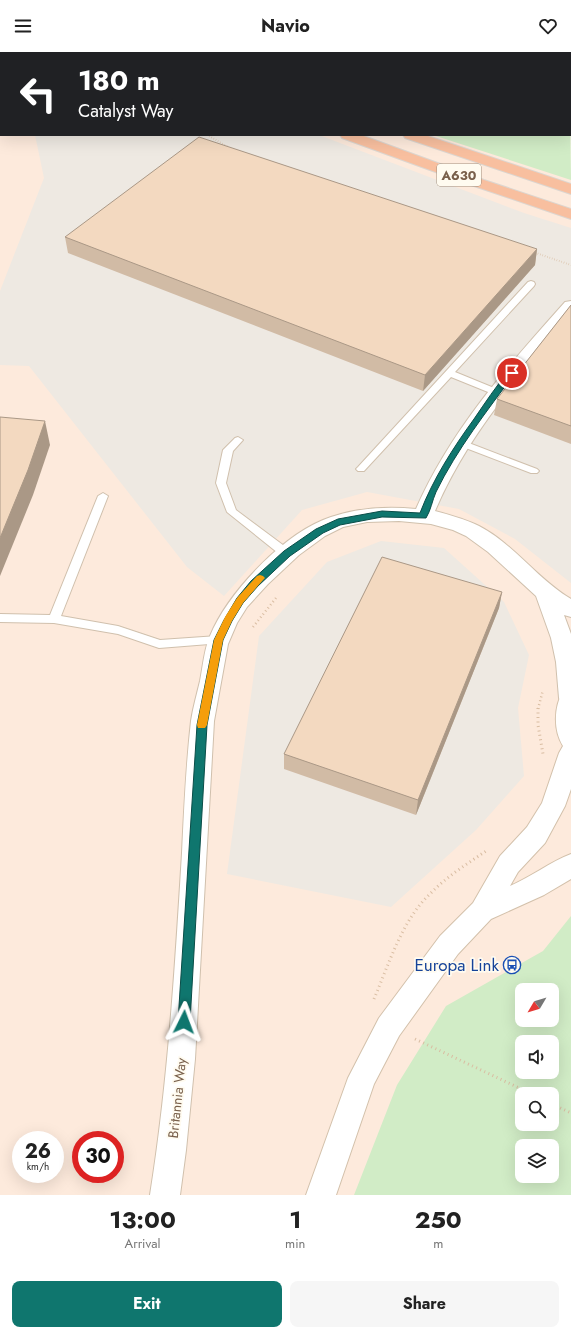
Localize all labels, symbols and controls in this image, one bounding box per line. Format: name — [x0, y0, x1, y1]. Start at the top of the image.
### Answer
text: Navio — [261, 13, 310, 39]
icon: menu — [12, 15, 34, 37]
icon: heart — [537, 15, 559, 37]
text: 180 m — [78, 60, 160, 101]
icon: left — [12, 68, 64, 120]
text: Catalyst Way — [78, 98, 174, 124]
road number: A630 — [437, 164, 481, 186]
pin — [495, 356, 529, 390]
icon: arrive — [501, 362, 523, 384]
place label: Europa Link — [414, 953, 500, 977]
bus stop icon: Europa Link — [502, 955, 522, 975]
north arrow — [515, 983, 559, 1027]
map controls — [515, 983, 559, 1183]
position arrow — [163, 1001, 205, 1043]
button: sound — [515, 1035, 559, 1079]
street label: Britannia Way — [163, 1056, 191, 1139]
button: search — [515, 1087, 559, 1131]
speed limit sign: 30 — [72, 1131, 124, 1183]
text: 26 — [25, 1137, 51, 1166]
button: layers — [515, 1139, 559, 1183]
text: km/h — [27, 1159, 49, 1174]
text: 13:00 — [109, 1202, 176, 1237]
text: 1 — [289, 1202, 301, 1237]
text: 250 — [415, 1202, 462, 1237]
text: Arrival — [125, 1234, 160, 1253]
text: min — [285, 1234, 305, 1253]
text: m — [433, 1234, 443, 1253]
button: Exit — [12, 1281, 282, 1327]
button: Share — [290, 1281, 559, 1327]

